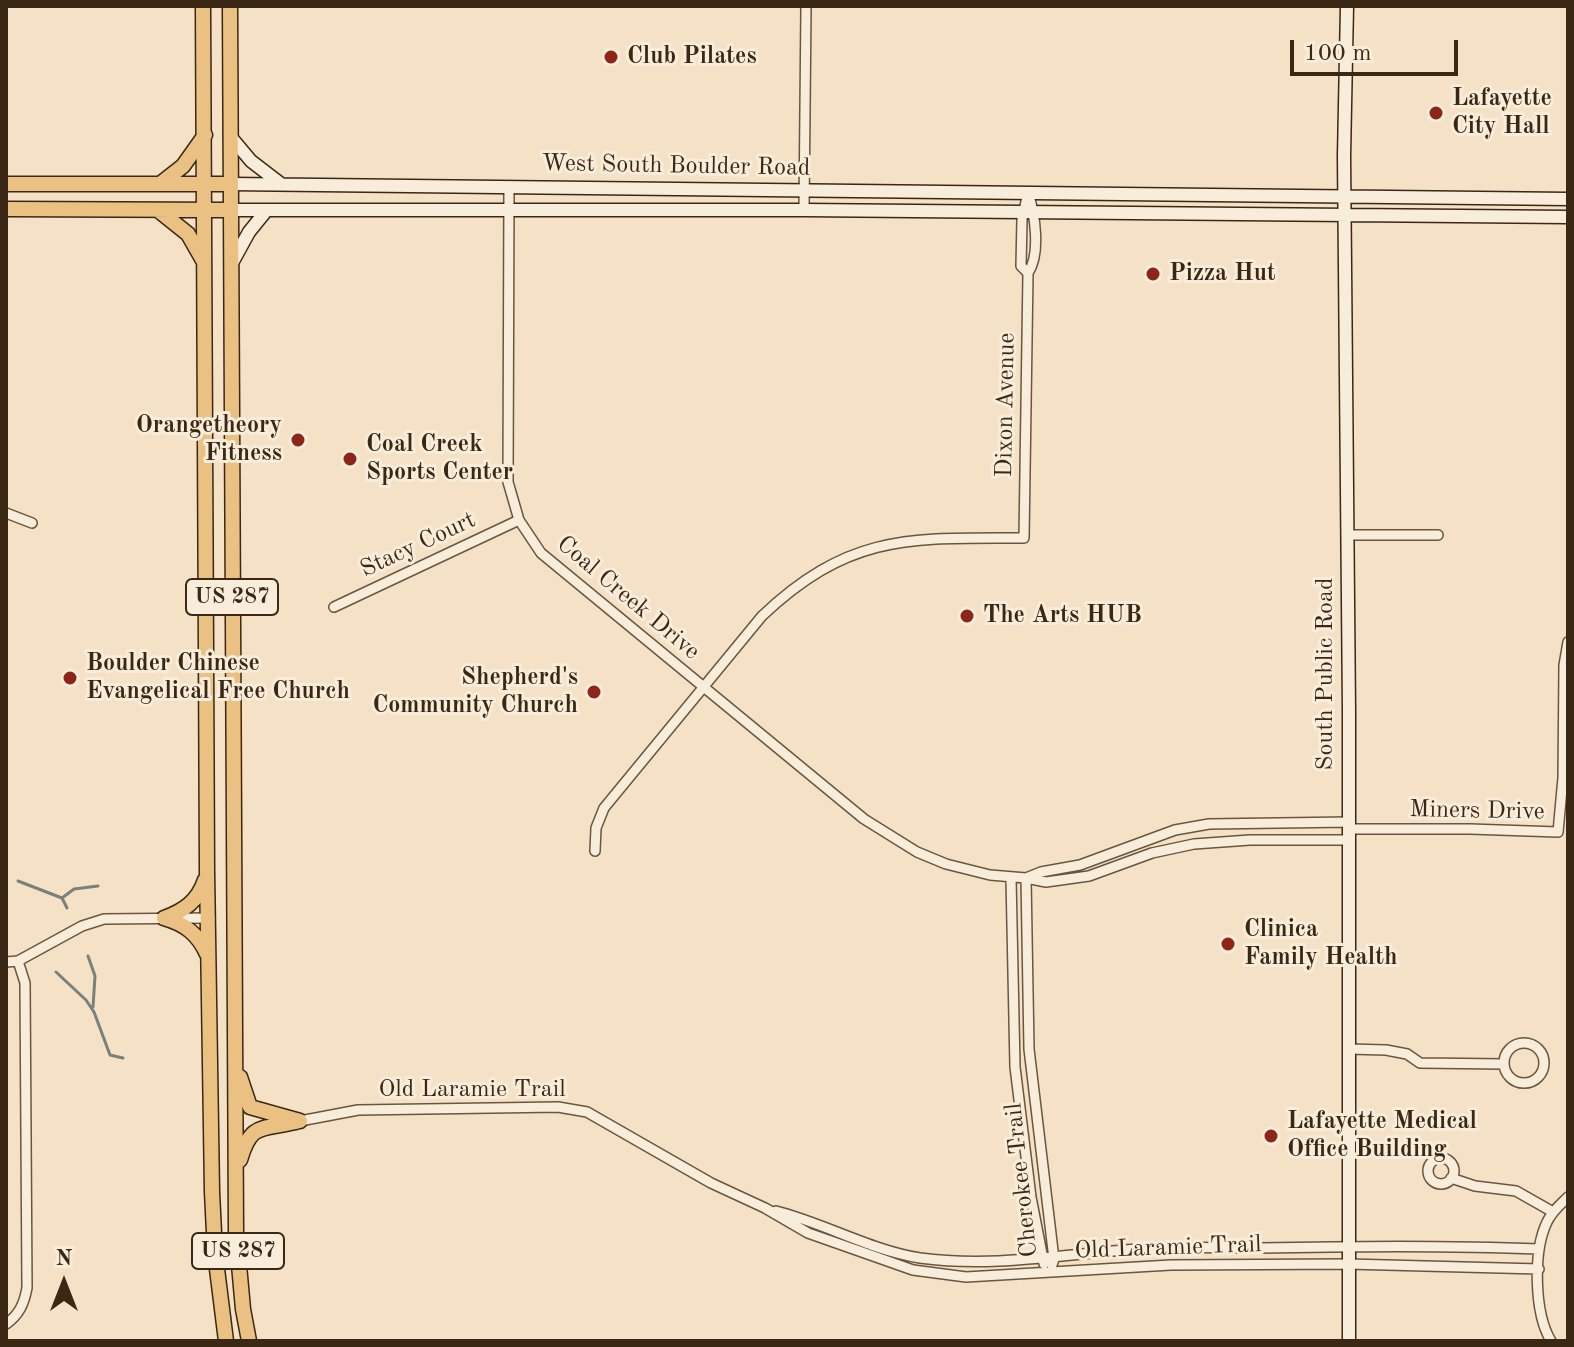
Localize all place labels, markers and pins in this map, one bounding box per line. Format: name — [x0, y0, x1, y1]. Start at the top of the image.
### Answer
place label: Club Pilates — [627, 43, 757, 71]
marker: Club Pilates — [602, 48, 620, 66]
place label: Lafayette City Hall — [1452, 85, 1552, 141]
marker: Lafayette City Hall — [1427, 104, 1445, 122]
place label: Pizza Hut — [1169, 260, 1276, 288]
marker: Pizza Hut — [1144, 265, 1162, 283]
place label: Orangetheory Fitness — [136, 412, 282, 468]
marker: Orangetheory Fitness — [289, 431, 307, 449]
place label: Coal Creek Sports Center — [366, 431, 513, 487]
marker: Coal Creek Sports Center — [341, 450, 359, 468]
place label: The Arts HUB — [983, 602, 1142, 630]
marker: The Arts HUB — [958, 607, 976, 625]
place label: Boulder Chinese Evangelical Free Church — [86, 650, 350, 706]
place label: Shepherd's Community Church — [372, 664, 578, 720]
marker: Boulder Chinese Evangelical Free Church — [61, 669, 79, 687]
marker: Shepherd's Community Church — [585, 683, 603, 701]
place label: Clinica Family Health — [1244, 916, 1397, 972]
marker: Clinica Family Health — [1219, 935, 1237, 953]
place label: Lafayette Medical Office Building — [1287, 1108, 1477, 1164]
marker: Lafayette Medical Office Building — [1262, 1127, 1280, 1145]

